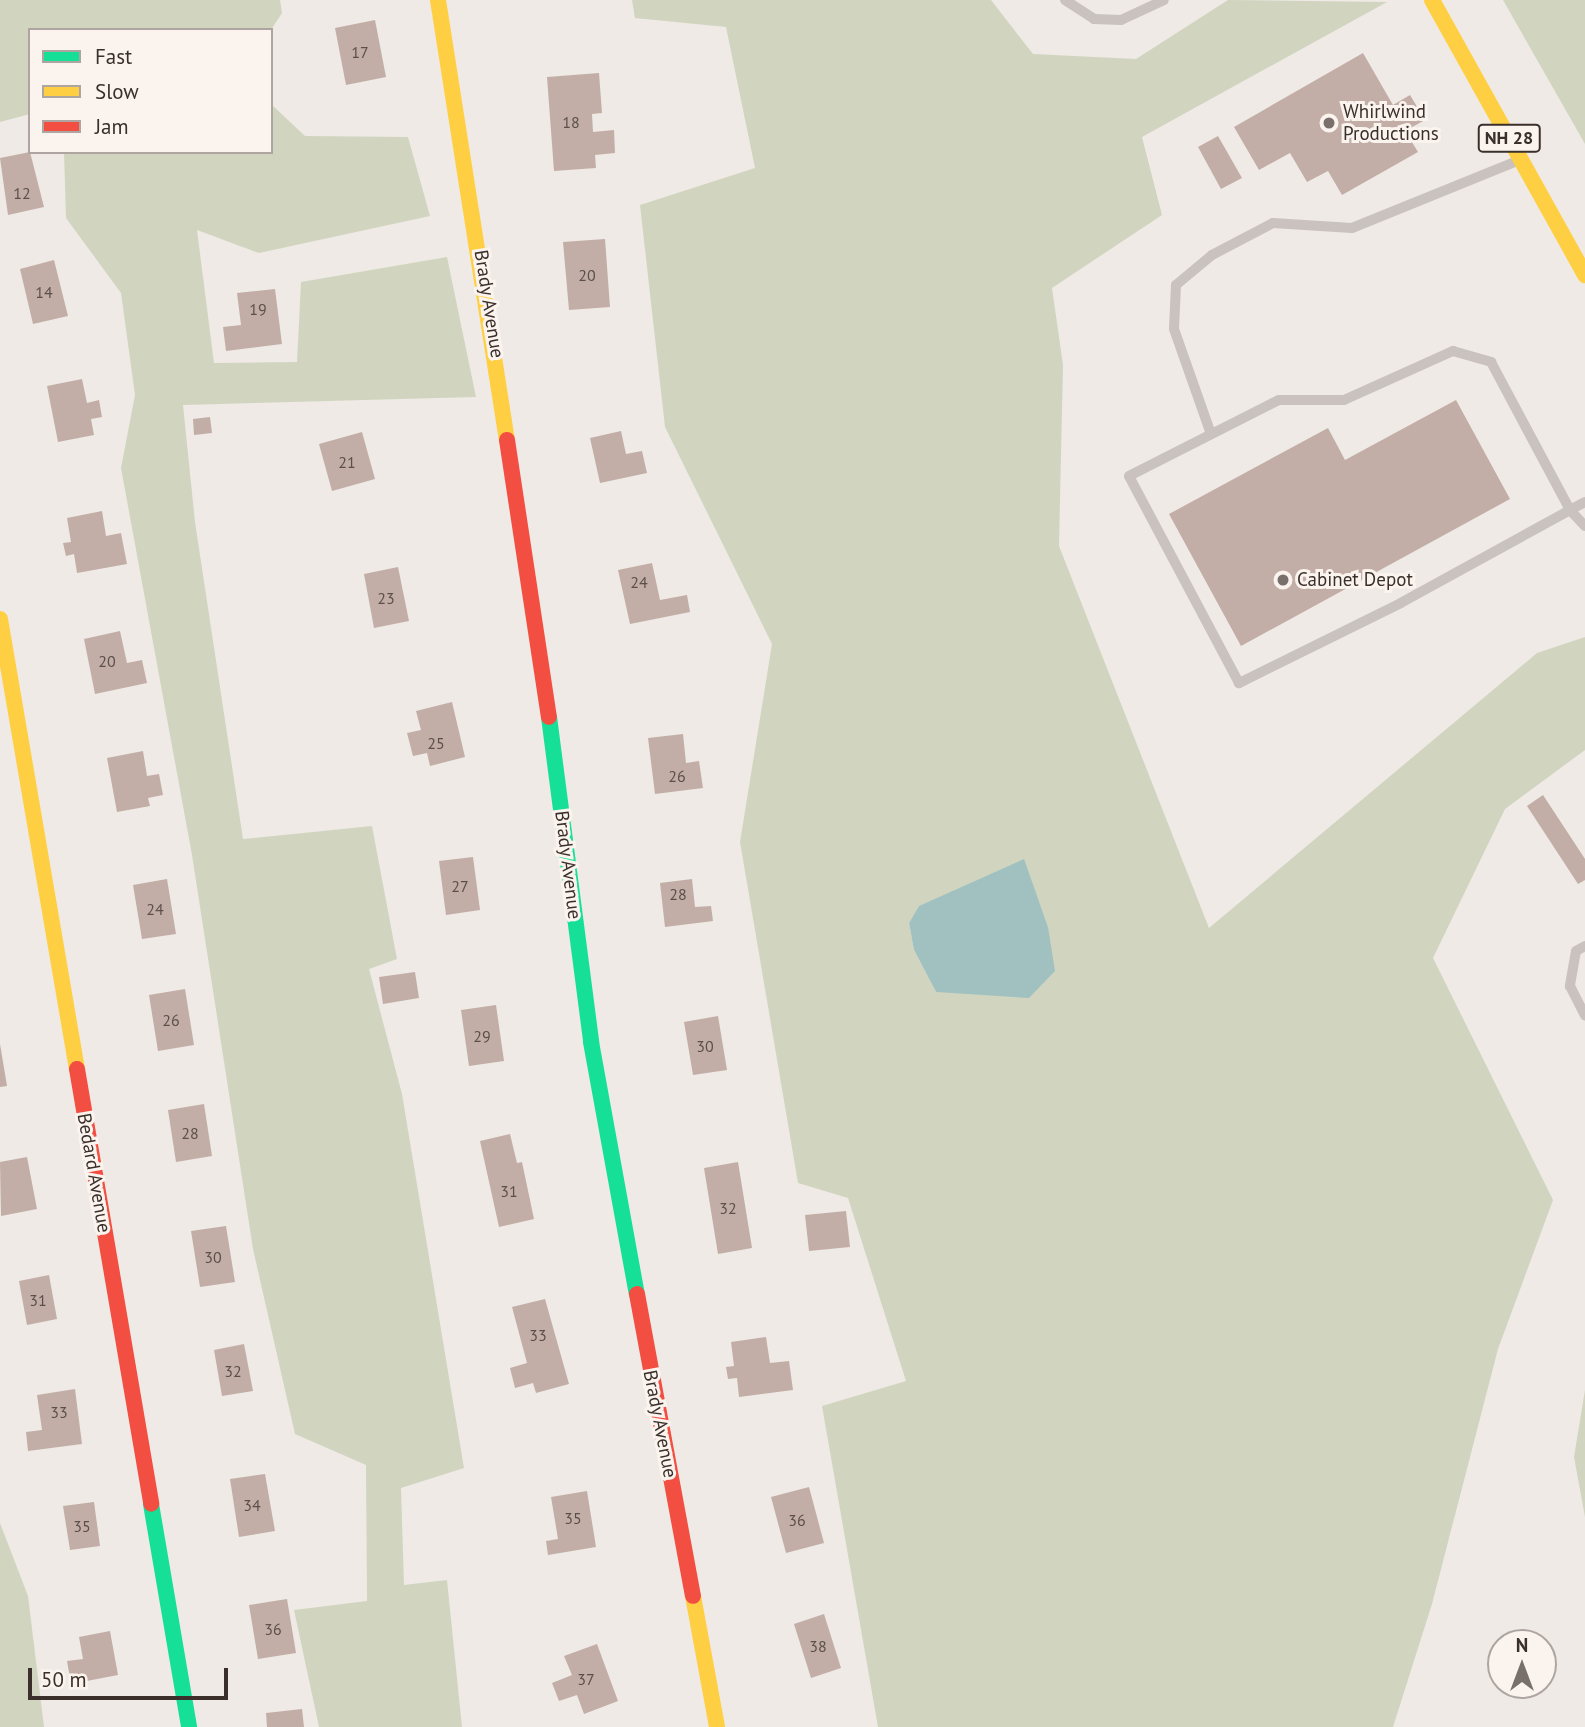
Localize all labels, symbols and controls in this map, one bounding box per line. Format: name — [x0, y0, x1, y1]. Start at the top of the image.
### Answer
legend — [28, 28, 273, 154]
house number: 17 — [351, 42, 369, 62]
text: Fast — [95, 43, 132, 70]
text: Slow — [95, 78, 139, 105]
place label: Whirlwind Productions — [1343, 101, 1439, 145]
house number: 18 — [562, 112, 580, 132]
text: Jam — [95, 113, 129, 140]
marker: Whirlwind Productions — [1321, 115, 1337, 131]
road number: NH 28 — [1478, 124, 1540, 153]
house number: 12 — [13, 183, 31, 203]
street label: Brady Avenue — [469, 248, 509, 360]
house number: 20 — [578, 265, 596, 285]
house number: 14 — [35, 282, 53, 302]
house number: 19 — [249, 299, 267, 319]
house number: 21 — [338, 452, 356, 472]
place label: Cabinet Depot — [1297, 569, 1413, 591]
house number: 24 — [630, 572, 648, 592]
marker: Cabinet Depot — [1275, 572, 1291, 588]
house number: 23 — [377, 588, 395, 608]
house number: 20 — [98, 651, 116, 671]
house number: 25 — [427, 733, 445, 753]
house number: 26 — [668, 766, 686, 786]
street label: Brady Avenue — [550, 809, 586, 921]
house number: 27 — [451, 876, 469, 896]
house number: 28 — [669, 884, 687, 904]
house number: 24 — [146, 899, 164, 919]
house number: 26 — [162, 1010, 180, 1030]
house number: 29 — [473, 1026, 491, 1046]
house number: 30 — [696, 1036, 714, 1056]
street label: Bedard Avenue — [72, 1111, 116, 1235]
house number: 28 — [181, 1123, 199, 1143]
house number: 31 — [500, 1181, 518, 1201]
house number: 32 — [719, 1198, 737, 1218]
house number: 30 — [204, 1247, 222, 1267]
house number: 31 — [29, 1290, 47, 1310]
house number: 33 — [529, 1325, 547, 1345]
house number: 32 — [224, 1361, 242, 1381]
street label: Brady Avenue — [638, 1368, 682, 1480]
house number: 33 — [50, 1402, 68, 1422]
house number: 34 — [243, 1495, 261, 1515]
house number: 35 — [564, 1508, 582, 1528]
house number: 36 — [788, 1510, 806, 1530]
house number: 35 — [73, 1516, 91, 1536]
house number: 36 — [264, 1619, 282, 1639]
north arrow — [1487, 1629, 1557, 1699]
text: N — [1516, 1633, 1528, 1657]
house number: 38 — [809, 1636, 827, 1656]
scale bar — [32, 1654, 231, 1698]
text: 50 m — [41, 1666, 87, 1693]
house number: 37 — [577, 1669, 595, 1689]

